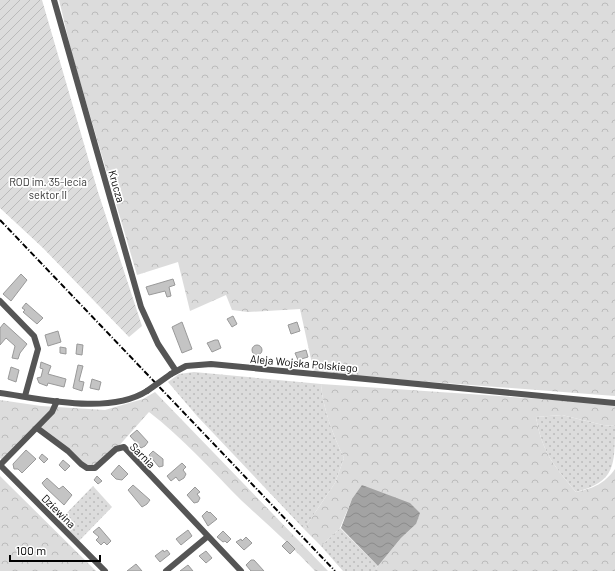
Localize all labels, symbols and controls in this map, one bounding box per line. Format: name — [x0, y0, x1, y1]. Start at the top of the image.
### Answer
street label: Krucza — [106, 168, 128, 204]
park label: ROD im. 35-lecia sektor II — [9, 175, 87, 201]
street label: Aleja Wojska Polskiego — [250, 352, 358, 374]
street label: Sarnia — [128, 440, 158, 470]
street label: Dziewina — [39, 491, 79, 531]
scale bar — [10, 537, 100, 563]
text: 100 m — [16, 543, 46, 557]

